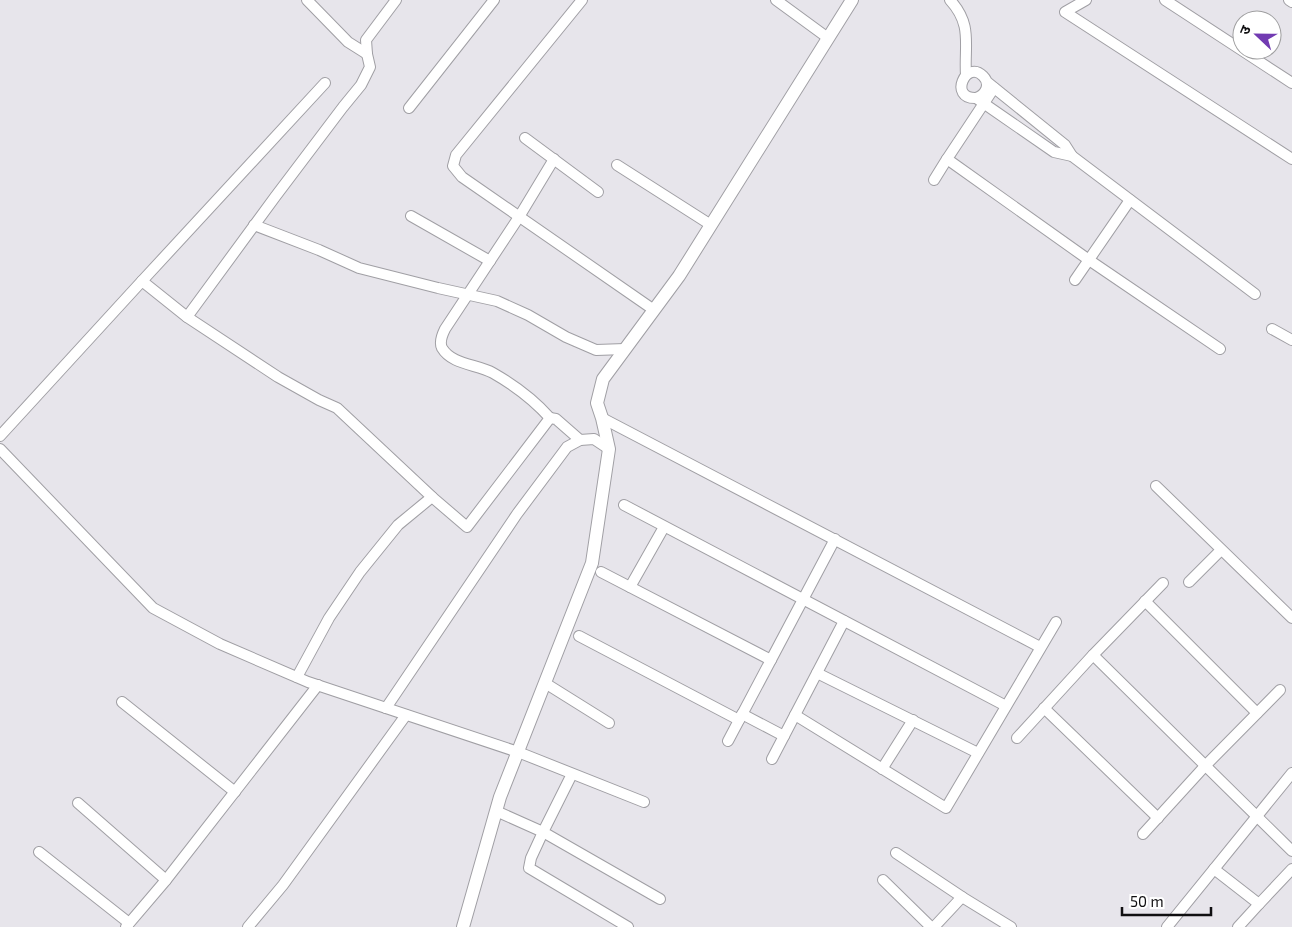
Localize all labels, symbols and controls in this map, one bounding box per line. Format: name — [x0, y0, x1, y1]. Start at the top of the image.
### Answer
north arrow — [1232, 10, 1282, 60]
text: उ — [1235, 22, 1254, 37]
scale bar — [1122, 884, 1211, 916]
text: 50 m — [1130, 892, 1164, 910]

